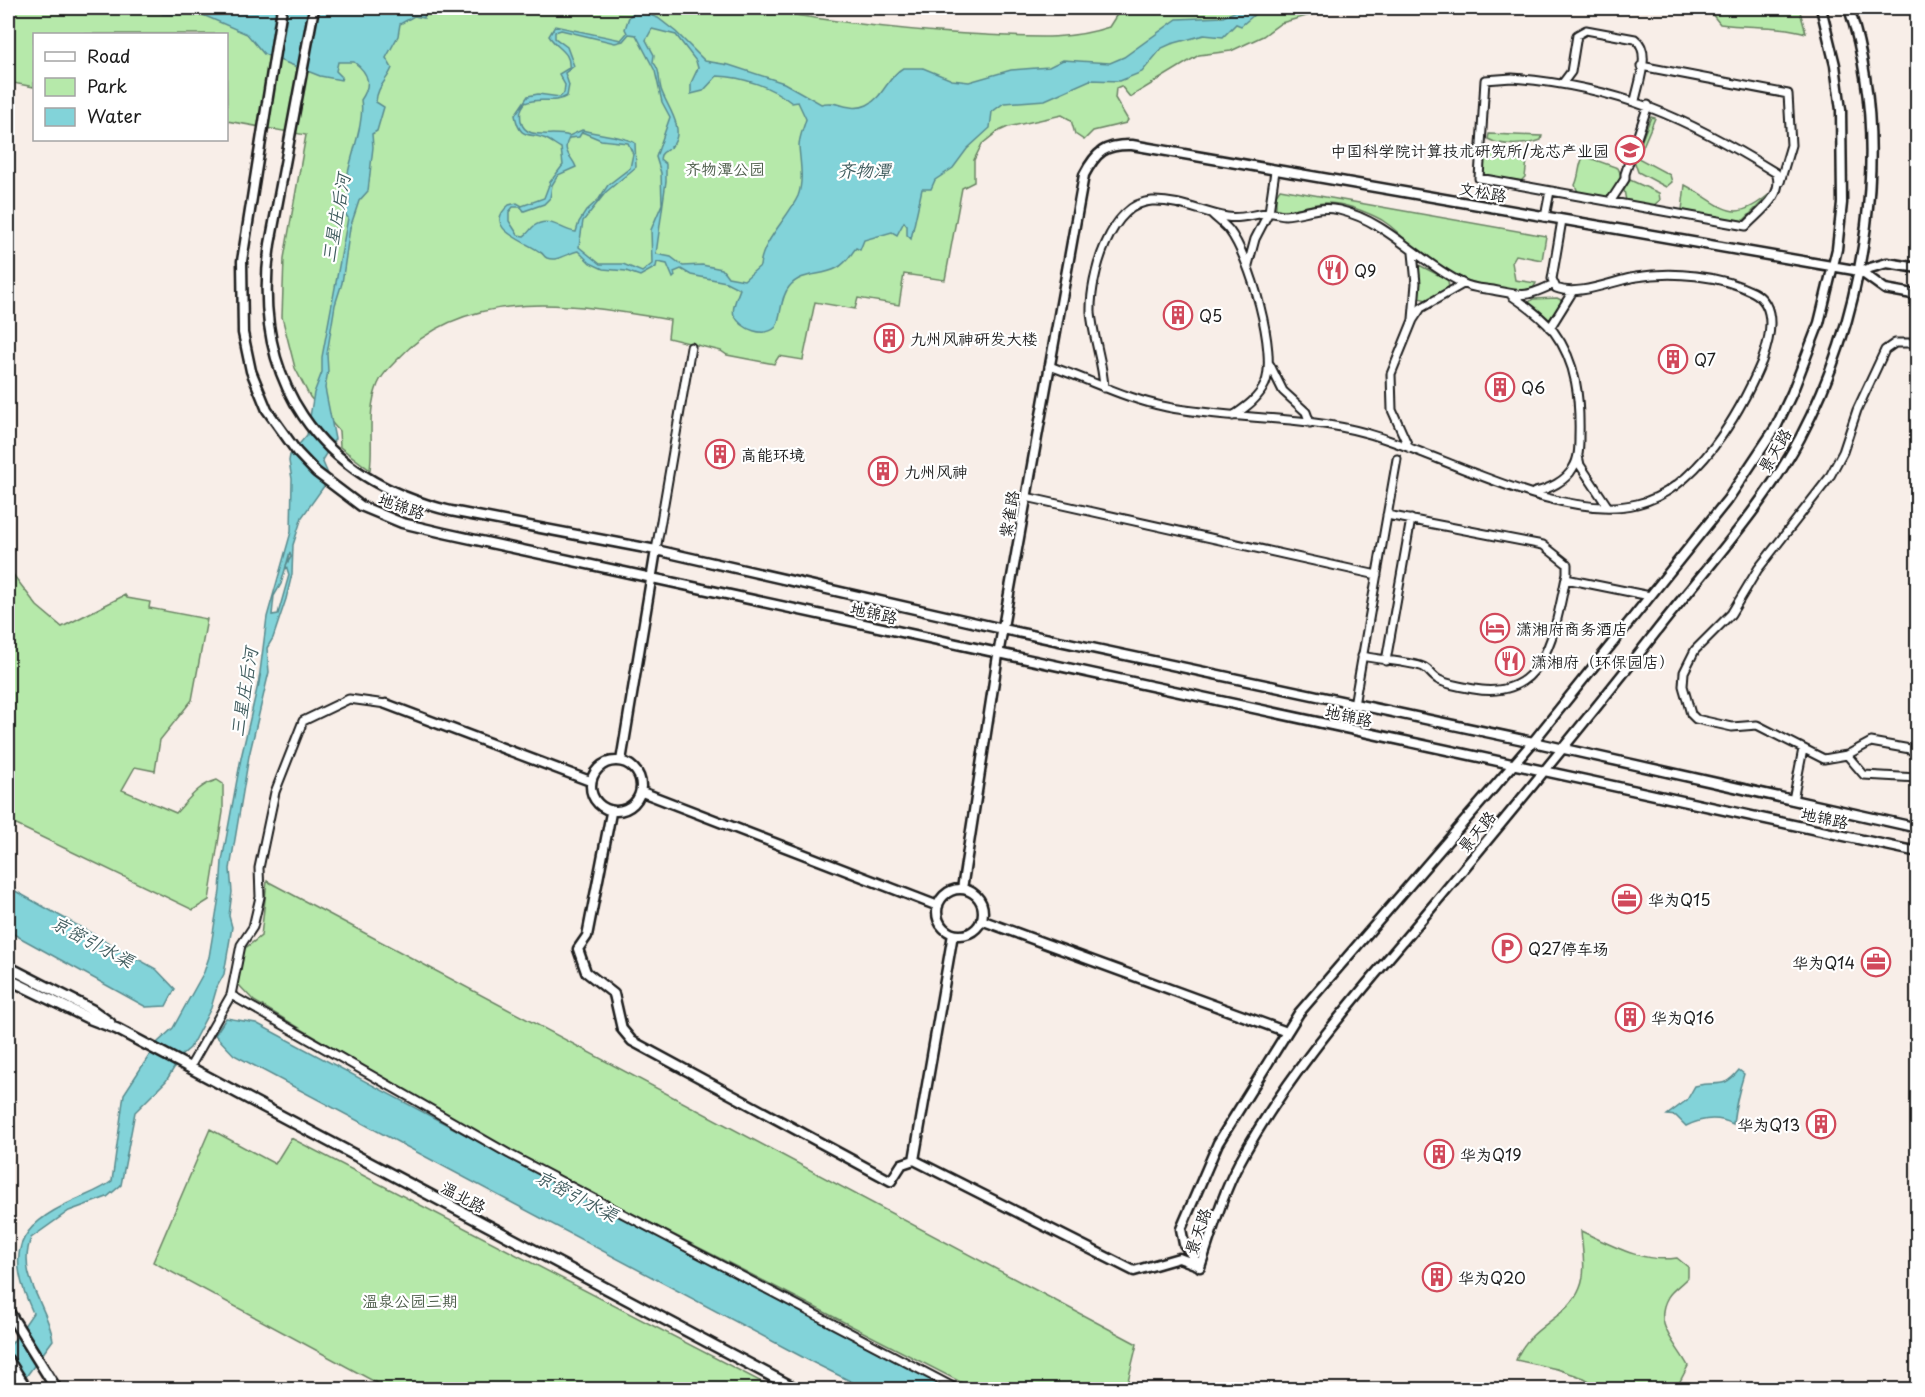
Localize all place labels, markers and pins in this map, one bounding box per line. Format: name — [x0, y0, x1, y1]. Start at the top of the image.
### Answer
school or university icon: 中国科学院计算技术研究所/龙芯产业园 — [1614, 134, 1646, 166]
place label: 中国科学院计算技术研究所/龙芯产业园 — [1330, 138, 1609, 162]
restaurant icon: Q9 — [1317, 254, 1349, 286]
place label: Q9 — [1354, 258, 1376, 282]
building icon: Q5 — [1162, 299, 1194, 331]
place label: Q5 — [1199, 303, 1222, 327]
building icon: 九州风神研发大楼 — [873, 322, 905, 354]
place label: 九州风神研发大楼 — [910, 326, 1038, 350]
building icon: Q7 — [1657, 343, 1689, 375]
place label: Q7 — [1694, 347, 1716, 371]
building icon: Q6 — [1484, 371, 1516, 403]
place label: Q6 — [1521, 375, 1545, 399]
building icon: 高能环境 — [704, 438, 736, 470]
place label: 高能环境 — [741, 442, 805, 466]
building icon: 九州风神 — [867, 455, 899, 487]
place label: 九州风神 — [904, 459, 968, 483]
hotel icon: 潇湘府商务酒店 — [1479, 612, 1511, 644]
place label: 潇湘府商务酒店 — [1516, 616, 1628, 640]
restaurant icon: 潇湘府（环保园店） — [1494, 645, 1526, 677]
place label: 潇湘府（环保园店） — [1531, 649, 1675, 673]
office icon: 华为Q15 — [1611, 883, 1643, 915]
place label: 华为Q15 — [1648, 887, 1711, 911]
parking icon: Q27停车场 — [1491, 932, 1523, 964]
place label: Q27停车场 — [1528, 936, 1609, 960]
office icon: 华为Q14 — [1860, 946, 1892, 978]
place label: 华为Q14 — [1792, 950, 1855, 974]
building icon: 华为Q16 — [1614, 1001, 1646, 1033]
place label: 华为Q16 — [1651, 1005, 1714, 1029]
building icon: 华为Q13 — [1805, 1108, 1837, 1140]
place label: 华为Q13 — [1737, 1112, 1800, 1136]
building icon: 华为Q19 — [1423, 1138, 1455, 1170]
place label: 华为Q19 — [1460, 1142, 1522, 1166]
building icon: 华为Q20 — [1421, 1261, 1453, 1293]
place label: 华为Q20 — [1458, 1265, 1526, 1289]

